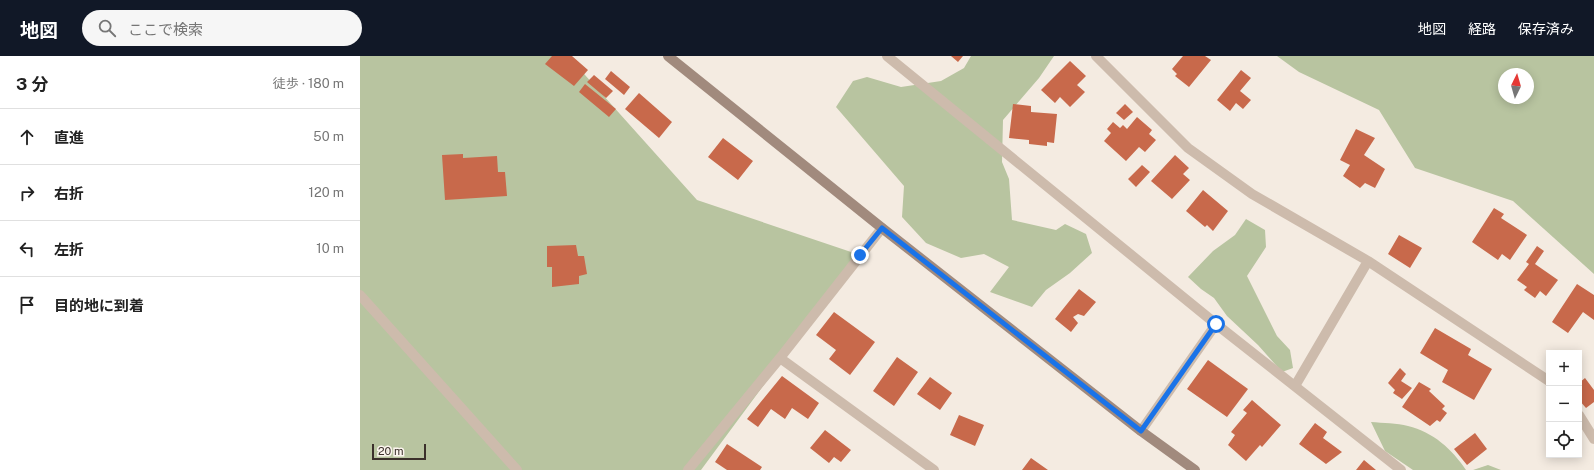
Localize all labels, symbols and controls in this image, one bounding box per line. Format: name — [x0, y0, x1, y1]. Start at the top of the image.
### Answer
search box — [82, 10, 362, 46]
icon: search — [96, 17, 118, 39]
text: 地図 — [20, 19, 58, 41]
text: ここで検索 — [128, 21, 203, 38]
text: 地図 — [1418, 21, 1446, 37]
text: 経路 — [1468, 21, 1496, 37]
text: 保存済み — [1518, 21, 1574, 37]
north arrow — [1498, 68, 1534, 104]
text: 3 分 — [16, 74, 48, 94]
text: 徒歩 · 180 m — [273, 76, 344, 91]
icon: ahead — [16, 126, 38, 148]
text: 直進 — [54, 129, 84, 146]
text: 50 m — [313, 129, 344, 144]
icon: right — [16, 182, 38, 204]
text: 右折 — [54, 185, 84, 202]
text: 120 m — [309, 185, 344, 200]
icon: left — [16, 238, 38, 260]
text: 左折 — [54, 241, 84, 258]
text: 10 m — [316, 241, 344, 256]
route end — [851, 246, 869, 264]
icon: arrive — [16, 294, 38, 316]
text: 目的地に到着 — [54, 297, 144, 314]
route start — [1207, 315, 1225, 333]
map controls — [1546, 350, 1582, 458]
button: + — [1546, 350, 1582, 386]
button: − — [1546, 386, 1582, 422]
button: locate — [1546, 422, 1582, 458]
scale bar — [372, 442, 426, 461]
text: 20 m — [378, 445, 403, 457]

